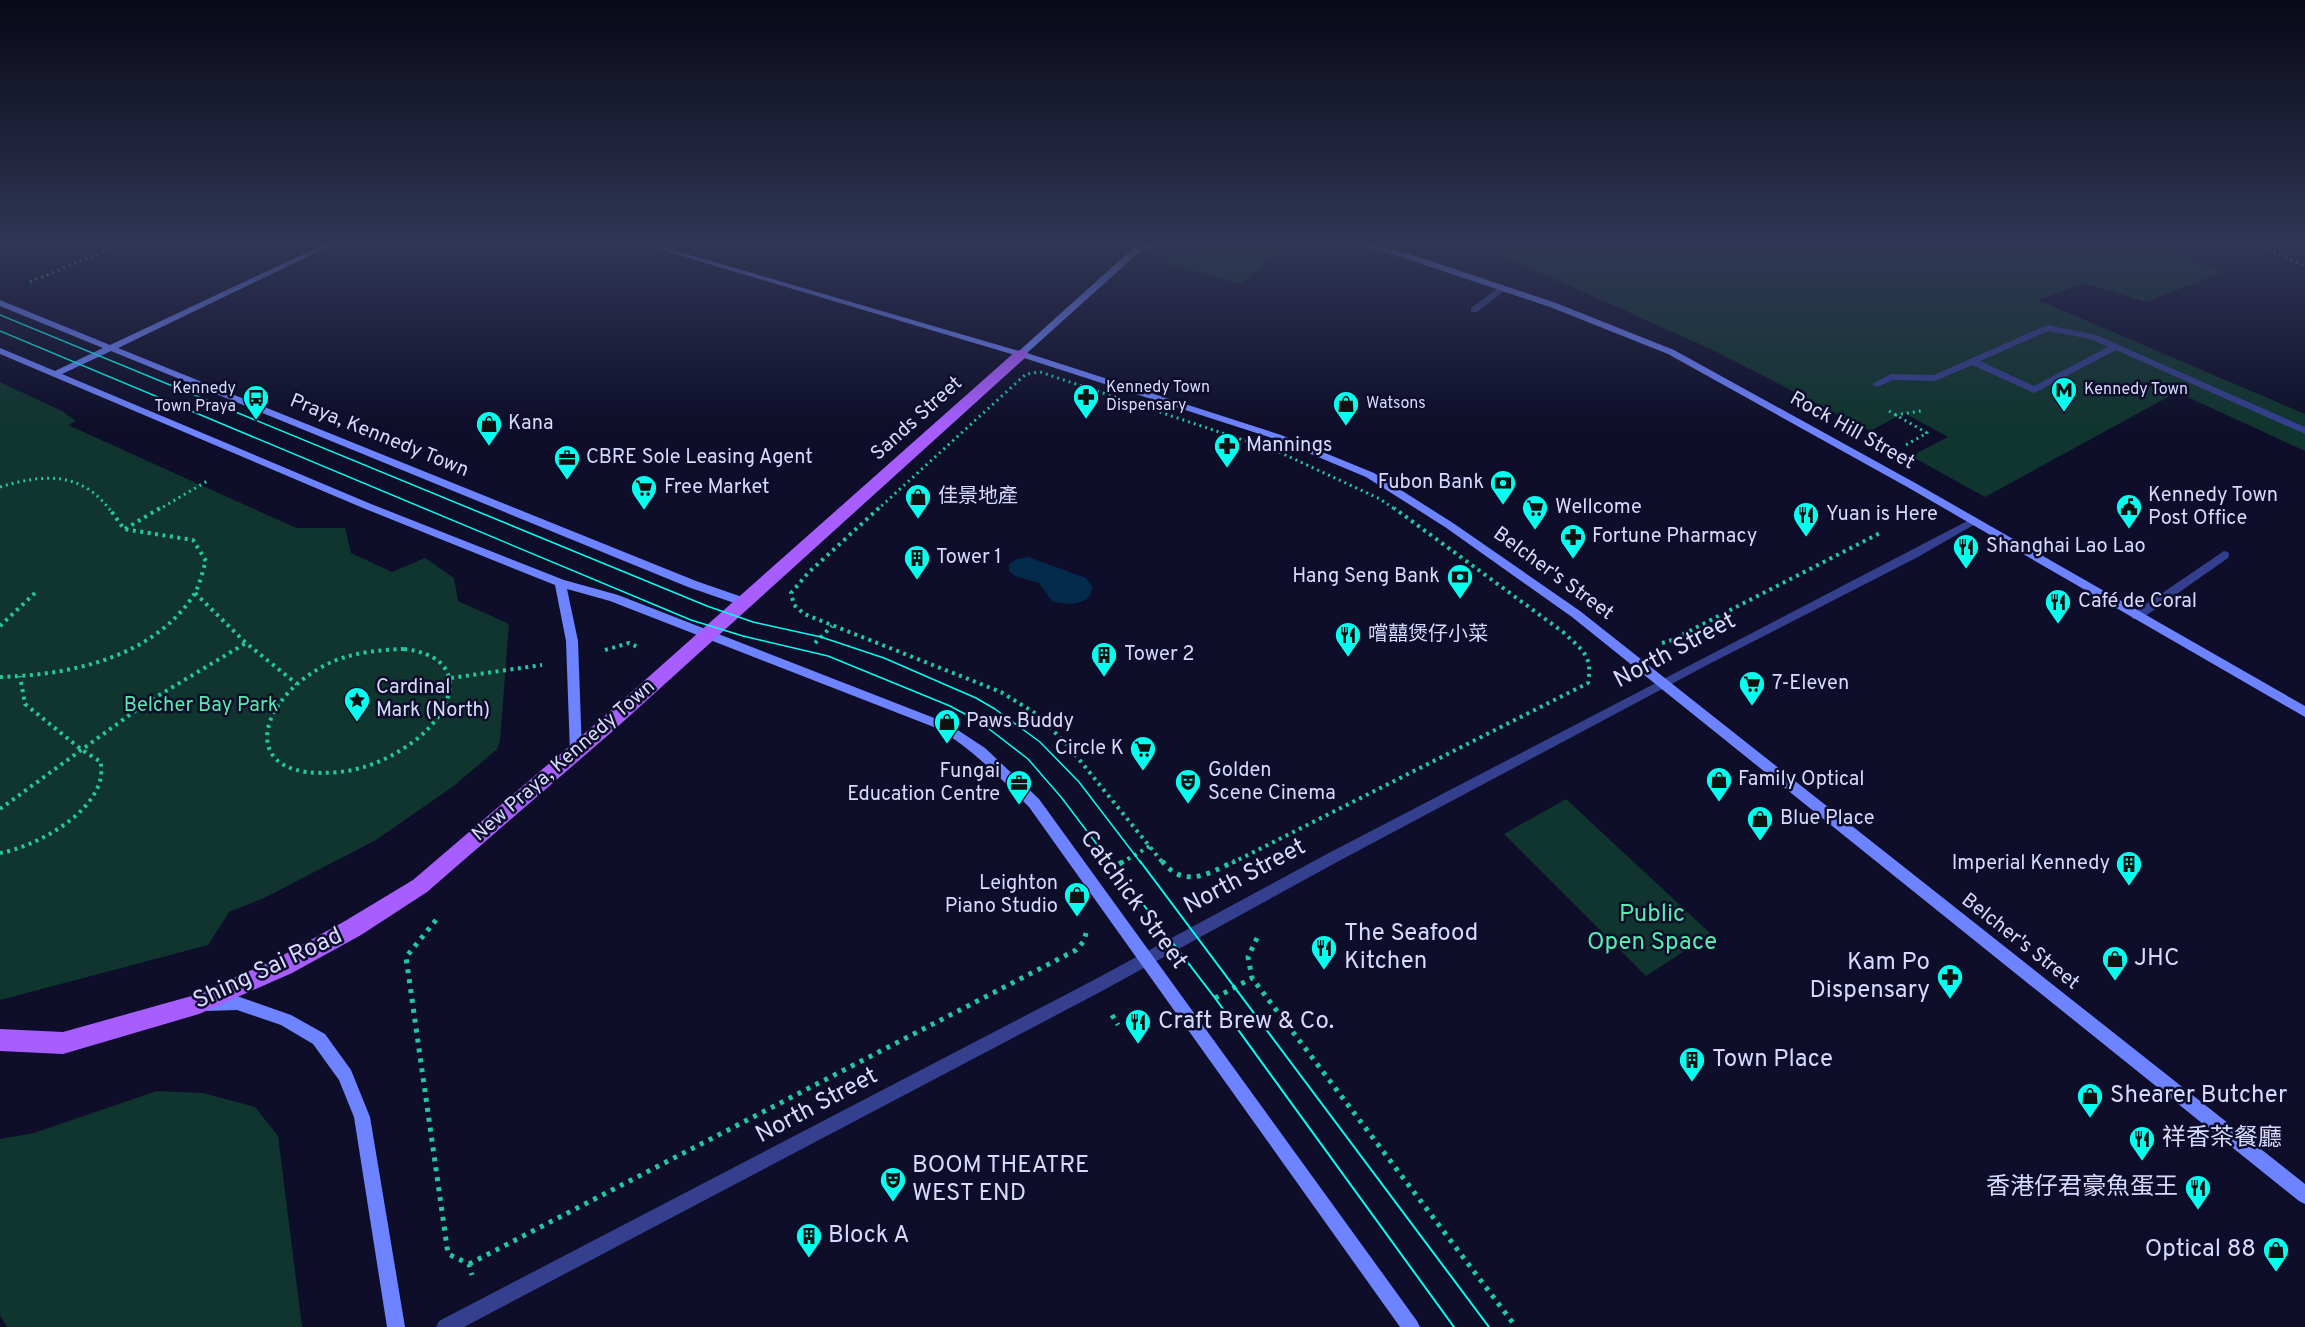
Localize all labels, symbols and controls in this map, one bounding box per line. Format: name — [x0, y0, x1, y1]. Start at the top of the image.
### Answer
street label: Sands Street — [866, 371, 968, 467]
metro station icon: Kennedy Town — [2049, 375, 2079, 413]
place label: Kennedy Town Dispensary — [1106, 378, 1210, 416]
place label: Kennedy Town Praya — [154, 379, 236, 417]
place label: Kennedy Town — [2084, 380, 2188, 400]
pharmacy icon: Kennedy Town Dispensary — [1071, 382, 1101, 420]
bus stop icon: Kennedy Town Praya — [241, 383, 271, 421]
street label: Rock Hill Street — [1785, 386, 1919, 476]
street label: Praya, Kennedy Town — [286, 388, 472, 484]
shop icon: Watsons — [1331, 389, 1361, 427]
place label: Watsons — [1366, 394, 1426, 414]
shop icon: Kana — [474, 409, 504, 447]
place label: Kana — [508, 411, 554, 437]
pharmacy icon: Mannings — [1212, 431, 1242, 469]
place label: Mannings — [1246, 433, 1332, 459]
office icon: CBRE Sole Leasing Agent — [552, 443, 582, 481]
place label: CBRE Sole Leasing Agent — [586, 445, 813, 471]
bank icon: Fubon Bank — [1488, 468, 1518, 506]
place label: Fubon Bank — [1378, 470, 1484, 496]
supermarket icon: Free Market — [629, 473, 659, 511]
place label: Free Market — [664, 475, 770, 501]
shop icon: 佳景地產 — [903, 482, 933, 520]
place label: Kennedy Town Post Office — [2148, 483, 2278, 532]
place label: 佳景地產 — [938, 484, 1018, 510]
public building icon: Kennedy Town Post Office — [2114, 492, 2144, 530]
supermarket icon: Wellcome — [1520, 493, 1550, 531]
place label: Wellcome — [1555, 495, 1642, 521]
restaurant icon: Yuan is Here — [1791, 500, 1821, 538]
place label: Yuan is Here — [1826, 502, 1938, 528]
street label: Belcher's Street — [1488, 521, 1618, 627]
pharmacy icon: Fortune Pharmacy — [1558, 522, 1588, 560]
place label: Fortune Pharmacy — [1592, 524, 1757, 550]
restaurant icon: Shanghai Lao Lao — [1951, 532, 1981, 570]
place label: Shanghai Lao Lao — [1986, 534, 2146, 560]
building icon: Tower 1 — [902, 543, 932, 581]
place label: Tower 1 — [936, 545, 1002, 571]
bank icon: Hang Seng Bank — [1445, 562, 1475, 600]
place label: Hang Seng Bank — [1292, 564, 1440, 590]
restaurant icon: Café de Coral — [2043, 587, 2073, 625]
place label: Café de Coral — [2078, 589, 2197, 615]
street label: North Street — [1609, 606, 1741, 696]
restaurant icon: 嚐囍煲仔小菜 — [1333, 620, 1363, 658]
place label: 嚐囍煲仔小菜 — [1368, 622, 1488, 648]
building icon: Tower 2 — [1089, 640, 1119, 678]
place label: Tower 2 — [1124, 642, 1195, 668]
supermarket icon: 7-Eleven — [1737, 669, 1767, 707]
place label: 7-Eleven — [1772, 671, 1849, 697]
street label: New Praya, Kennedy Town — [467, 674, 661, 848]
place label: Cardinal Mark (North) — [376, 675, 490, 724]
place icon: Cardinal Mark (North) — [342, 685, 372, 723]
park label: Belcher Bay Park — [124, 693, 278, 719]
shop icon: Paws Buddy — [932, 707, 962, 745]
place label: Paws Buddy — [966, 709, 1074, 735]
supermarket icon: Circle K — [1128, 734, 1158, 772]
place label: Circle K — [1055, 736, 1124, 762]
place label: Golden Scene Cinema — [1208, 758, 1336, 807]
place label: Fungai Education Centre — [847, 759, 1000, 808]
shop icon: Family Optical — [1704, 765, 1734, 803]
theatre icon: Golden Scene Cinema — [1173, 767, 1203, 805]
place label: Family Optical — [1738, 767, 1865, 793]
office icon: Fungai Education Centre — [1004, 768, 1034, 806]
shop icon: Blue Place — [1745, 804, 1775, 842]
place label: Blue Place — [1780, 806, 1875, 832]
street label: Catchick Street — [1072, 825, 1194, 975]
street label: North Street — [1179, 832, 1311, 922]
building icon: Imperial Kennedy — [2114, 849, 2144, 887]
place label: Imperial Kennedy — [1952, 851, 2110, 877]
place label: Leighton Piano Studio — [945, 871, 1058, 920]
shop icon: Leighton Piano Studio — [1062, 880, 1092, 918]
street label: Belcher's Street — [1956, 888, 2084, 996]
park label: Public Open Space — [1587, 900, 1717, 958]
place label: The Seafood Kitchen — [1344, 919, 1478, 977]
street label: Shing Sai Road — [189, 921, 347, 1017]
restaurant icon: The Seafood Kitchen — [1309, 933, 1339, 971]
shop icon: JHC — [2100, 944, 2130, 982]
place label: JHC — [2134, 944, 2179, 974]
place label: Kam Po Dispensary — [1809, 948, 1930, 1006]
pharmacy icon: Kam Po Dispensary — [1935, 962, 1965, 1000]
restaurant icon: Craft Brew & Co. — [1123, 1007, 1153, 1045]
place label: Craft Brew & Co. — [1158, 1007, 1334, 1037]
building icon: Town Place — [1677, 1045, 1707, 1083]
place label: Town Place — [1712, 1045, 1833, 1075]
street label: North Street — [751, 1061, 883, 1151]
shop icon: Shearer Butcher — [2075, 1081, 2105, 1119]
place label: Shearer Butcher — [2110, 1081, 2287, 1111]
restaurant icon: 祥香茶餐廳 — [2127, 1124, 2157, 1162]
place label: 祥香茶餐廳 — [2162, 1124, 2282, 1154]
place label: BOOM THEATRE WEST END — [912, 1151, 1090, 1209]
theatre icon: BOOM THEATRE WEST END — [878, 1165, 908, 1203]
place label: 香港仔君豪魚蛋王 — [1986, 1173, 2178, 1203]
restaurant icon: 香港仔君豪魚蛋王 — [2183, 1173, 2213, 1211]
building icon: Block A — [794, 1221, 824, 1259]
place label: Block A — [828, 1221, 910, 1251]
place label: Optical 88 — [2145, 1235, 2256, 1265]
shop icon: Optical 88 — [2261, 1235, 2291, 1273]

